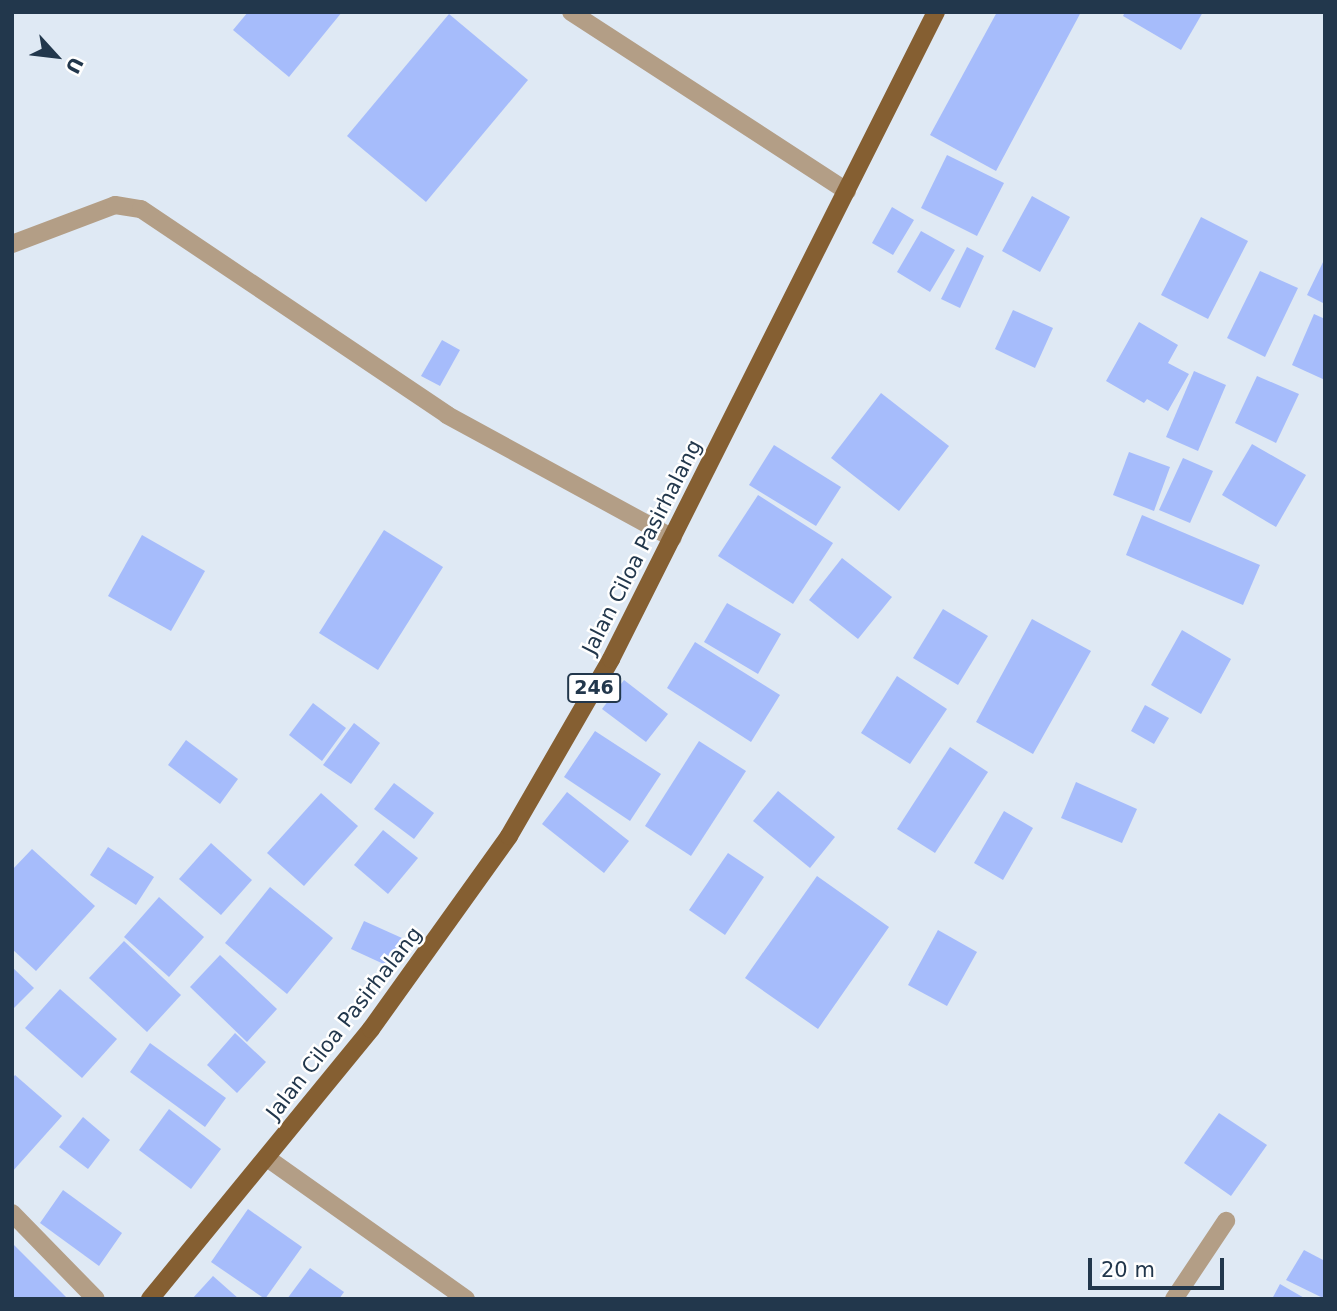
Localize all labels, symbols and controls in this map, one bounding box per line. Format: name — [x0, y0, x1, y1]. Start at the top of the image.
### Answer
north arrow — [21, 21, 91, 91]
text: U — [61, 54, 88, 77]
street label: Jalan Ciloa Pasirhalang — [577, 435, 707, 659]
road number: 246 — [566, 673, 622, 704]
street label: Jalan Ciloa Pasirhalang — [261, 922, 427, 1124]
scale bar — [1092, 1244, 1228, 1288]
text: 20 m — [1101, 1258, 1155, 1282]

